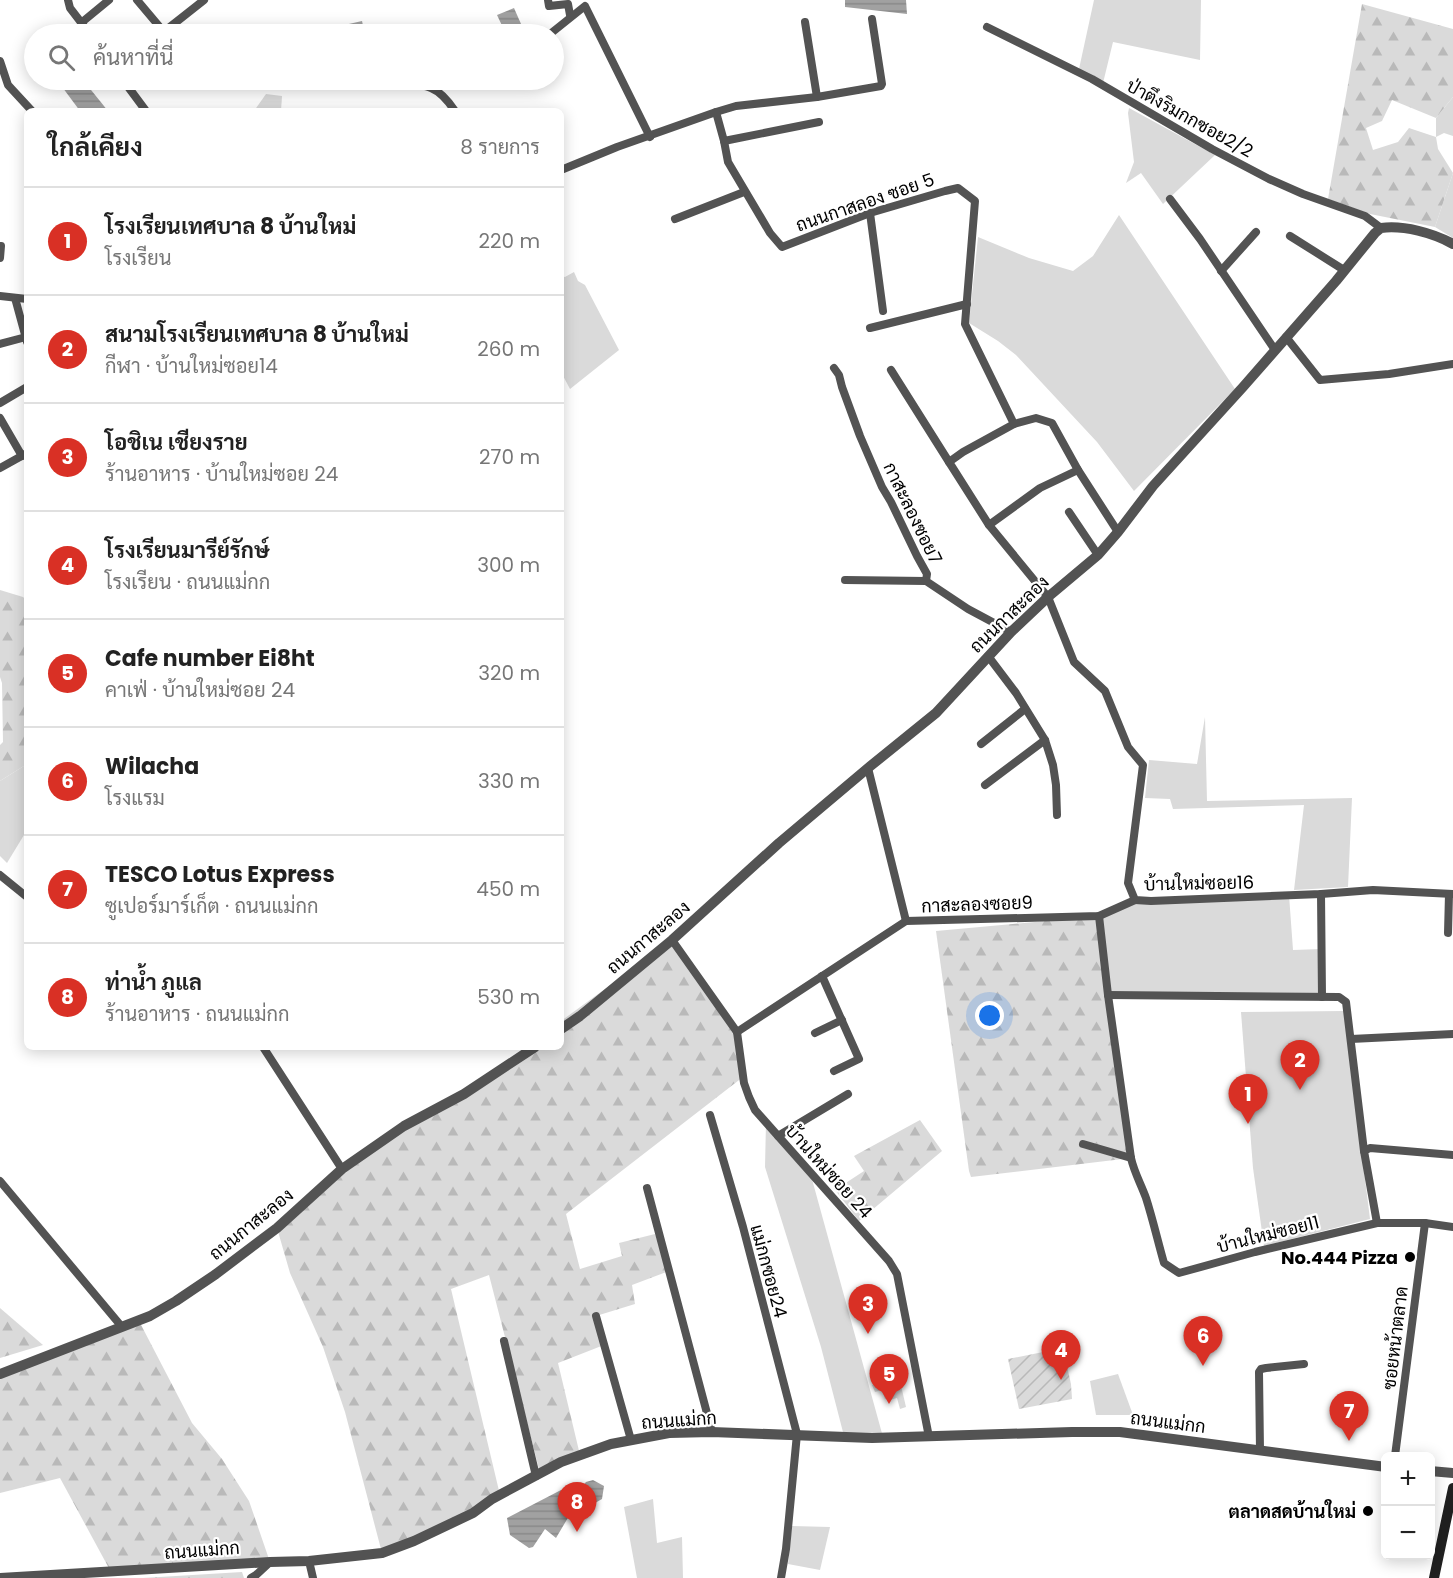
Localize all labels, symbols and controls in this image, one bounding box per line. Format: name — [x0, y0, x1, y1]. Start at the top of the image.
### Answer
search box — [24, 24, 564, 90]
icon: search — [45, 41, 78, 74]
text: ค้นหาที่นี่ — [93, 42, 173, 73]
street label: ป่าตึงริมกกซอย2/2 — [1122, 73, 1258, 163]
text: ใกล้เคียง — [48, 129, 143, 165]
text: 8 รายการ — [460, 133, 540, 161]
street label: ถนนกาสลอง ซอย 5 — [792, 167, 938, 237]
text: โรงเรียนเทศบาล 8 บ้านใหม่ — [105, 211, 356, 242]
text: 1 — [64, 227, 71, 255]
text: 220 m — [479, 227, 540, 255]
text: โรงเรียน — [105, 244, 171, 272]
text: สนามโรงเรียนเทศบาล 8 บ้านใหม่ — [105, 319, 409, 350]
text: 2 — [62, 335, 73, 363]
text: 260 m — [477, 335, 540, 363]
text: กีฬา · บ้านใหม่ซอย14 — [105, 352, 278, 380]
text: โอชิเน เชียงราย — [105, 427, 248, 458]
text: 3 — [61, 443, 74, 471]
text: 270 m — [479, 443, 540, 471]
street label: กาสะลองซอย7 — [878, 458, 948, 568]
text: ร้านอาหาร · บ้านใหม่ซอย 24 — [105, 460, 338, 488]
text: โรงเรียนมารีย์รักษ์ — [105, 535, 270, 566]
text: 4 — [61, 551, 74, 579]
text: 300 m — [477, 551, 540, 579]
text: โรงเรียน · ถนนแม่กก — [105, 568, 270, 596]
street label: ถนนกาสะลอง — [964, 570, 1054, 658]
text: Cafe number Ei8ht — [105, 643, 315, 674]
text: 5 — [61, 659, 74, 687]
text: 320 m — [478, 659, 540, 687]
text: คาเฟ่ · บ้านใหม่ซอย 24 — [105, 676, 295, 704]
text: Wilacha — [105, 751, 199, 782]
text: 6 — [61, 767, 74, 795]
text: 330 m — [478, 767, 540, 795]
text: โรงแรม — [105, 784, 165, 812]
text: TESCO Lotus Express — [105, 859, 335, 890]
street label: บ้านใหม่ซอย16 — [1144, 870, 1254, 896]
text: 7 — [62, 875, 73, 903]
text: 450 m — [476, 875, 540, 903]
street label: กาสะลองซอย9 — [921, 890, 1033, 918]
text: ซูเปอร์มาร์เก็ต · ถนนแม่กก — [105, 892, 318, 920]
street label: ถนนกาสะลอง — [601, 895, 695, 979]
text: ท่าน้ำ ภูแล — [105, 967, 202, 998]
text: 8 — [61, 983, 74, 1011]
text: 530 m — [477, 983, 540, 1011]
text: ร้านอาหาร · ถนนแม่กก — [105, 1000, 290, 1028]
your location — [975, 1001, 1004, 1030]
pin: 2 — [1280, 1040, 1320, 1090]
pin: 1 — [1228, 1074, 1268, 1124]
street label: บ้านใหม่ซอย 24 — [780, 1118, 878, 1224]
street label: ถนนกาสะลอง — [204, 1182, 298, 1266]
street label: บ้านใหม่ซอย11 — [1214, 1209, 1322, 1259]
street label: แม่กกซอย24 — [745, 1221, 793, 1321]
place label: No.444 Pizza — [1281, 1245, 1398, 1270]
marker: No.444 Pizza — [1403, 1250, 1417, 1264]
pin: 3 — [848, 1284, 888, 1334]
street label: ซอยหน้าตลาด — [1376, 1285, 1414, 1391]
pin: 6 — [1184, 1316, 1222, 1366]
pin: 4 — [1042, 1330, 1080, 1380]
pin: 5 — [870, 1354, 908, 1404]
pin: 7 — [1330, 1392, 1368, 1441]
street label: ถนนแม่กก — [640, 1405, 718, 1435]
street label: ถนนแม่กก — [1129, 1405, 1207, 1439]
map controls — [1381, 1452, 1435, 1560]
button: + — [1381, 1452, 1435, 1506]
pin: 8 — [558, 1482, 596, 1532]
place label: ตลาดสดบ้านใหม่ — [1229, 1499, 1356, 1524]
marker: ตลาดสดบ้านใหม่ — [1361, 1504, 1375, 1518]
button: − — [1381, 1506, 1435, 1560]
street label: ถนนแม่กก — [163, 1535, 241, 1565]

